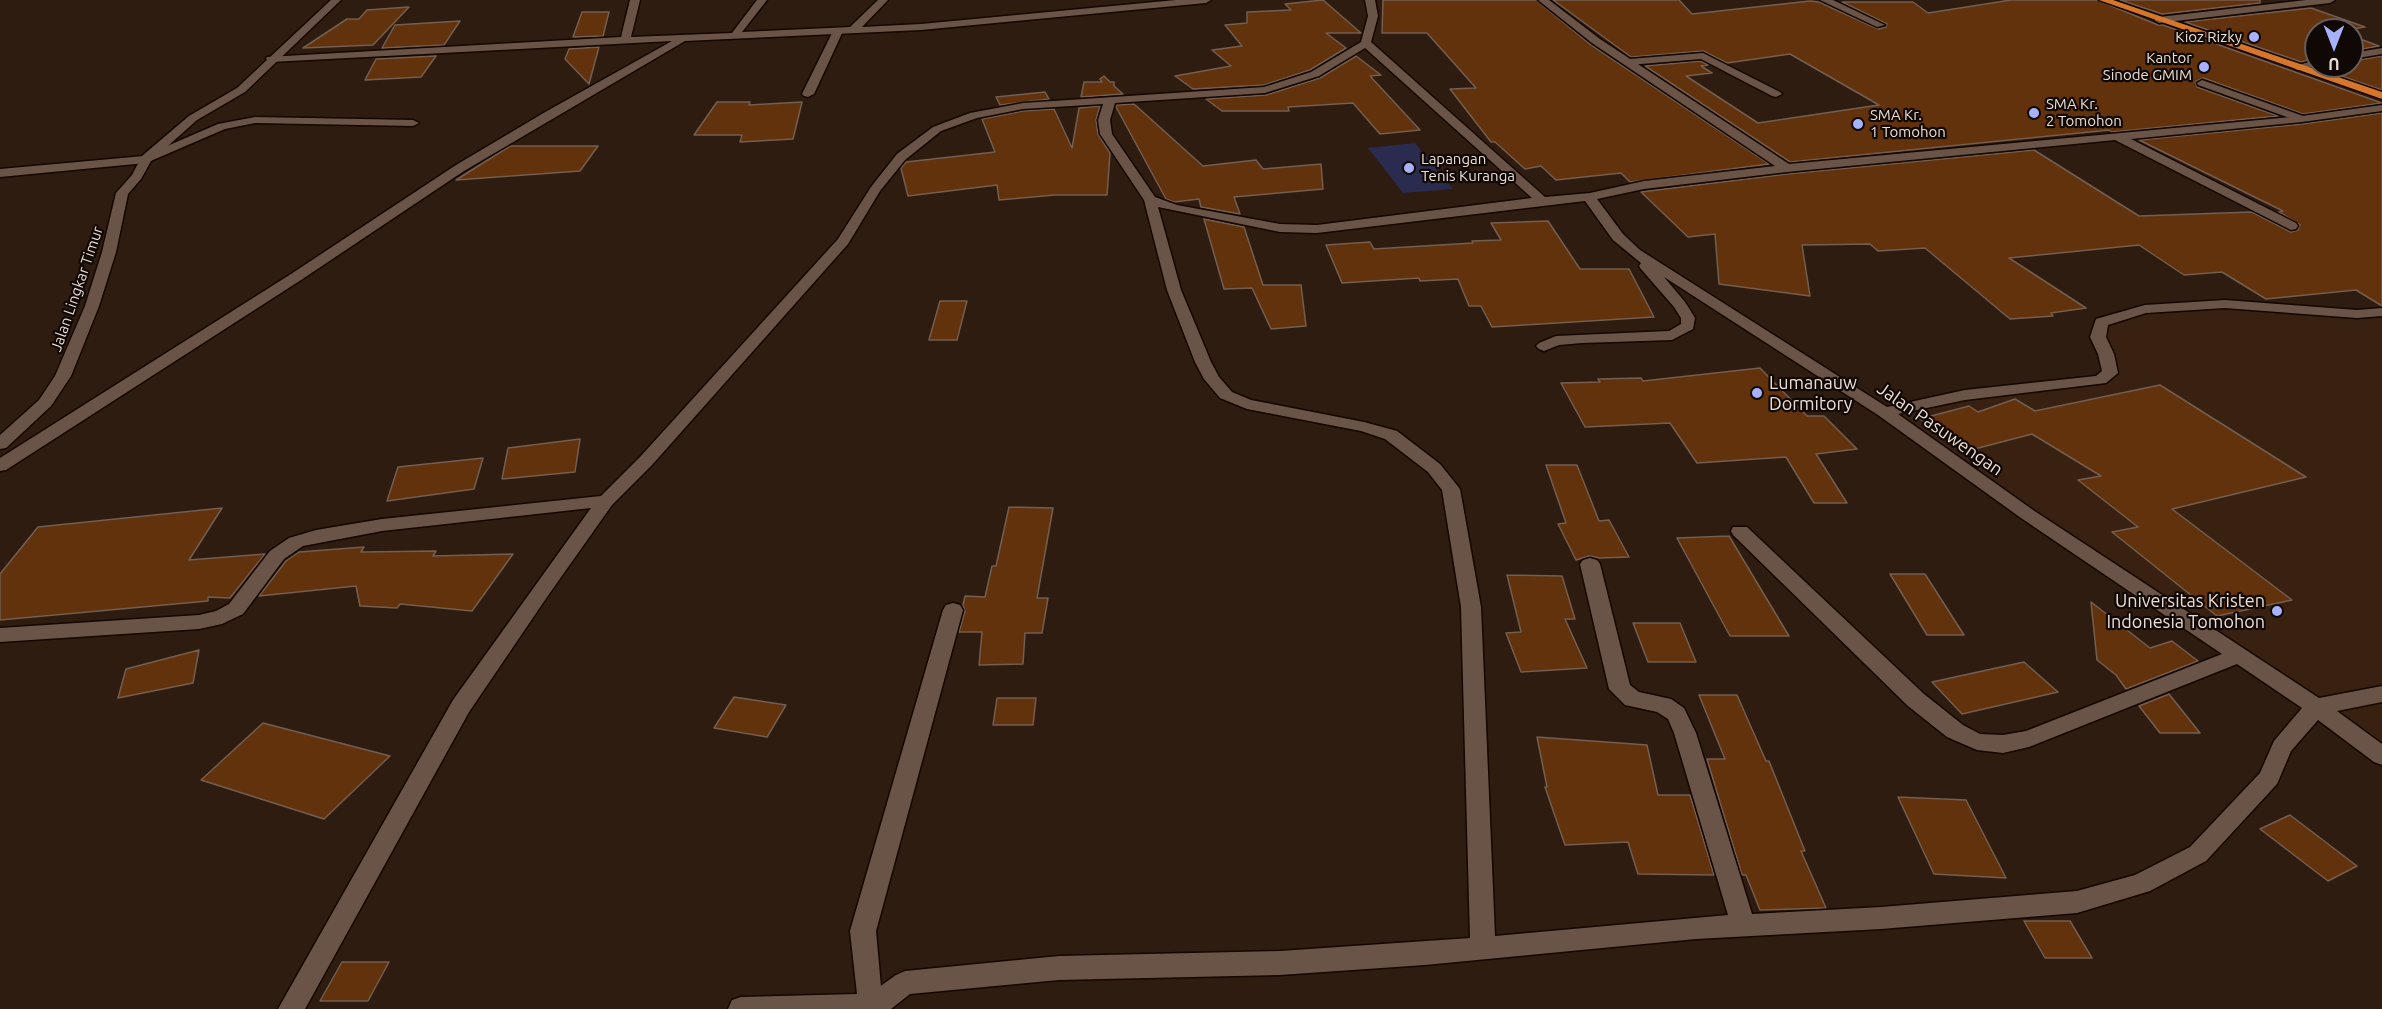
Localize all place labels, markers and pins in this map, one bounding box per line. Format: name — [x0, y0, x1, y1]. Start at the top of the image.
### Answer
place label: Kioz Rizky — [2175, 28, 2242, 46]
marker: Kioz Rizky — [2247, 30, 2261, 44]
place label: Kantor Sinode GMIM — [2103, 49, 2192, 84]
marker: Kantor Sinode GMIM — [2197, 60, 2211, 74]
place label: SMA Kr. 2 Tomohon — [2046, 95, 2122, 130]
place label: SMA Kr. 1 Tomohon — [1870, 106, 1946, 141]
marker: SMA Kr. 2 Tomohon — [2027, 106, 2041, 120]
marker: SMA Kr. 1 Tomohon — [1851, 117, 1865, 131]
place label: Lapangan Tenis Kuranga — [1421, 150, 1515, 185]
marker: Lapangan Tenis Kuranga — [1402, 161, 1416, 175]
place label: Lumanauw Dormitory — [1769, 372, 1857, 415]
marker: Lumanauw Dormitory — [1750, 386, 1764, 400]
place label: Universitas Kristen Indonesia Tomohon — [2106, 590, 2265, 632]
marker: Universitas Kristen Indonesia Tomohon — [2270, 604, 2284, 618]

